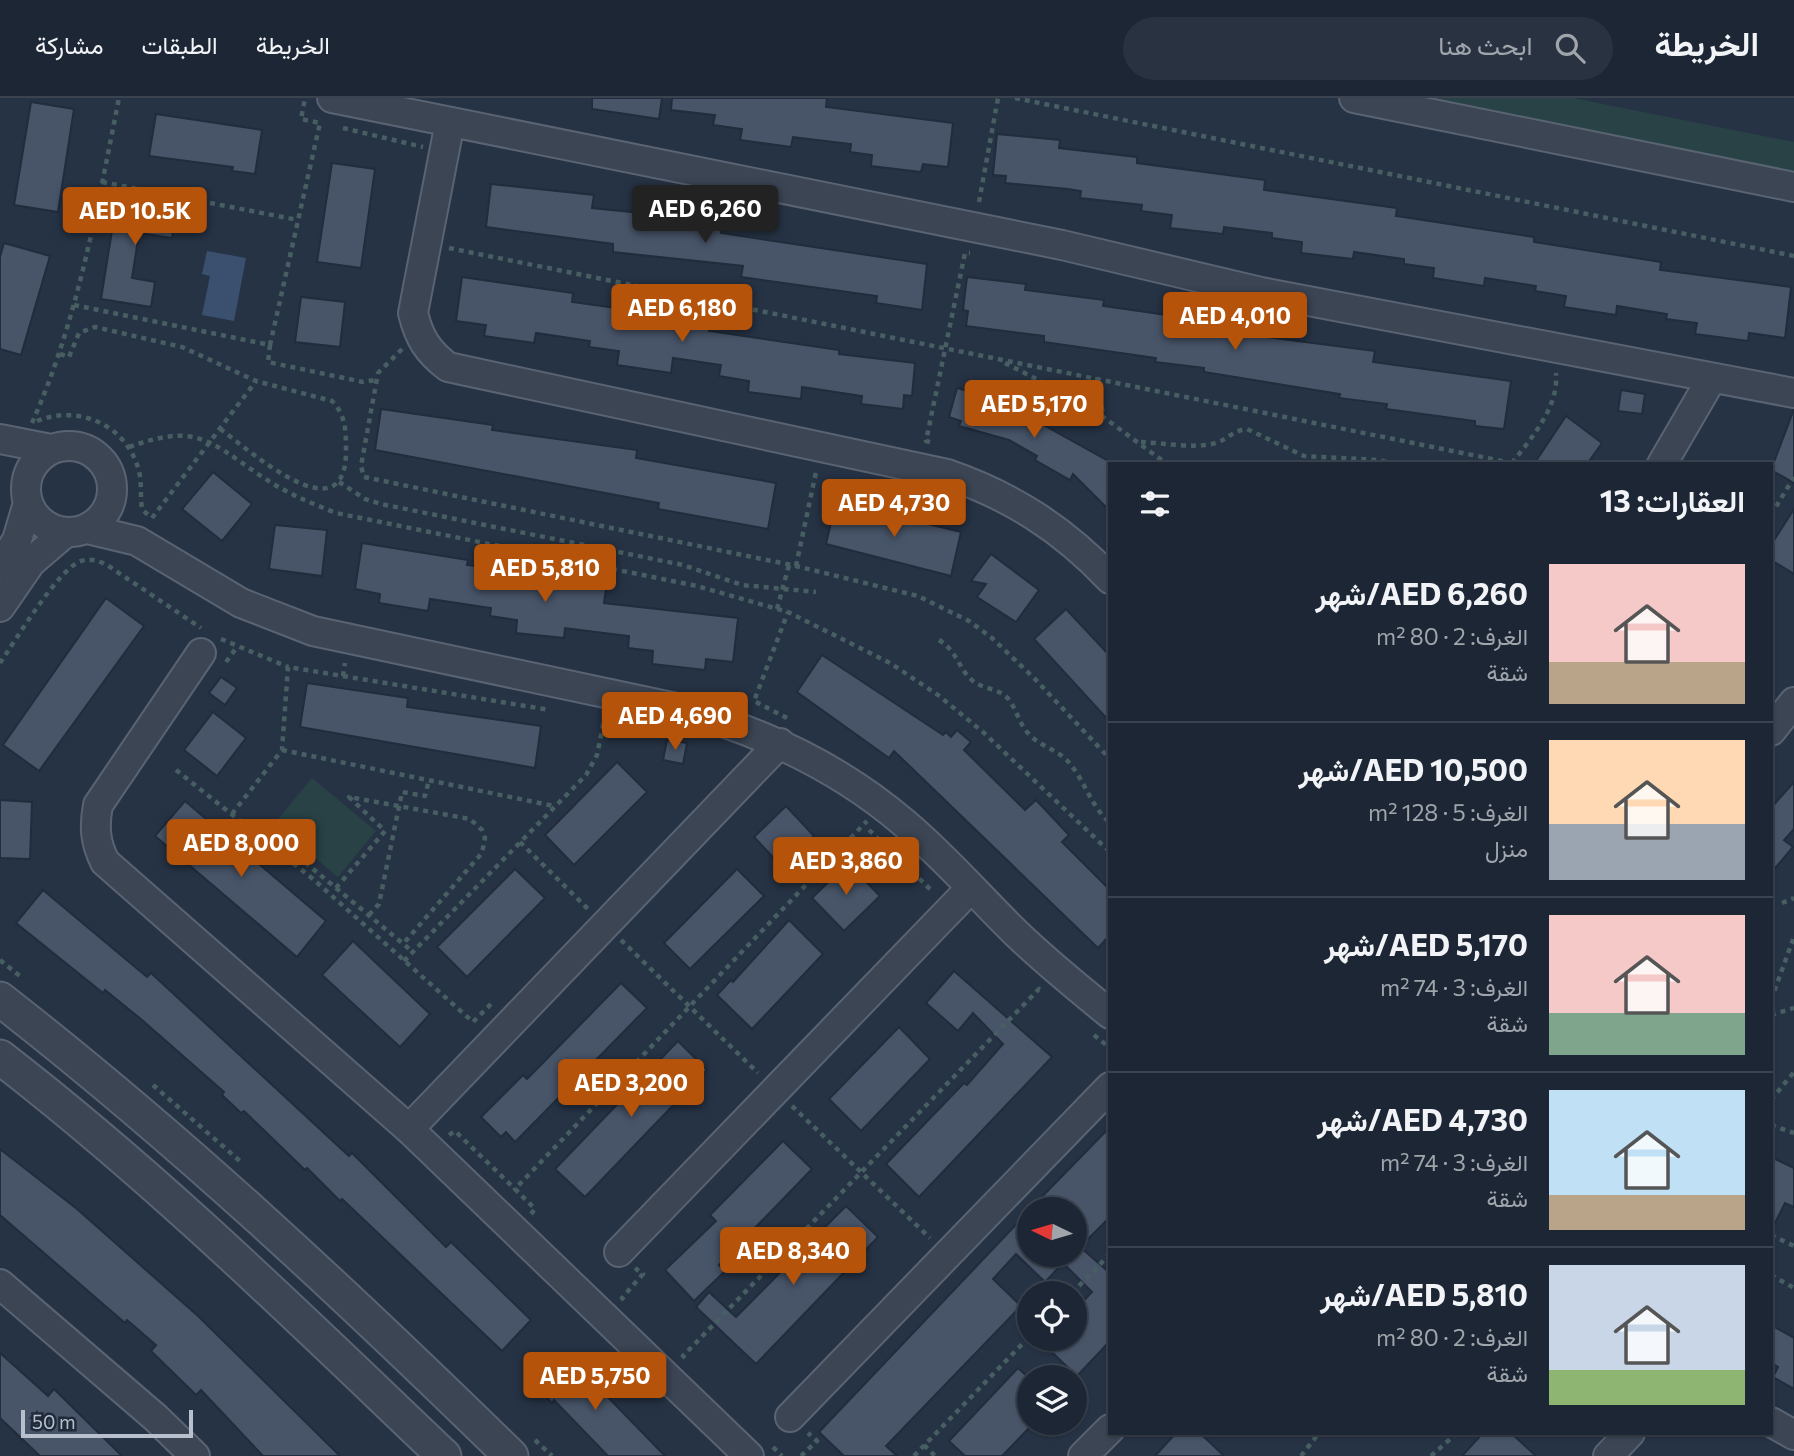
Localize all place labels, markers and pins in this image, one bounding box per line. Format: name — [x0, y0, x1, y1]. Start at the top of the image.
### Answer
pin: AED 6,260 — [625, 186, 785, 245]
pin: AED 10.5K — [55, 188, 215, 247]
pin: AED 6,180 — [602, 285, 762, 344]
pin: AED 4,010 — [1155, 292, 1315, 352]
pin: AED 5,170 — [954, 380, 1114, 440]
pin: AED 4,730 — [814, 480, 974, 539]
pin: AED 5,810 — [465, 545, 625, 604]
pin: AED 4,690 — [595, 692, 755, 752]
pin: AED 8,000 — [161, 820, 321, 879]
pin: AED 3,860 — [766, 838, 926, 897]
pin: AED 3,200 — [551, 1060, 711, 1119]
pin: AED 8,340 — [713, 1228, 873, 1287]
pin: AED 5,750 — [515, 1352, 675, 1412]

